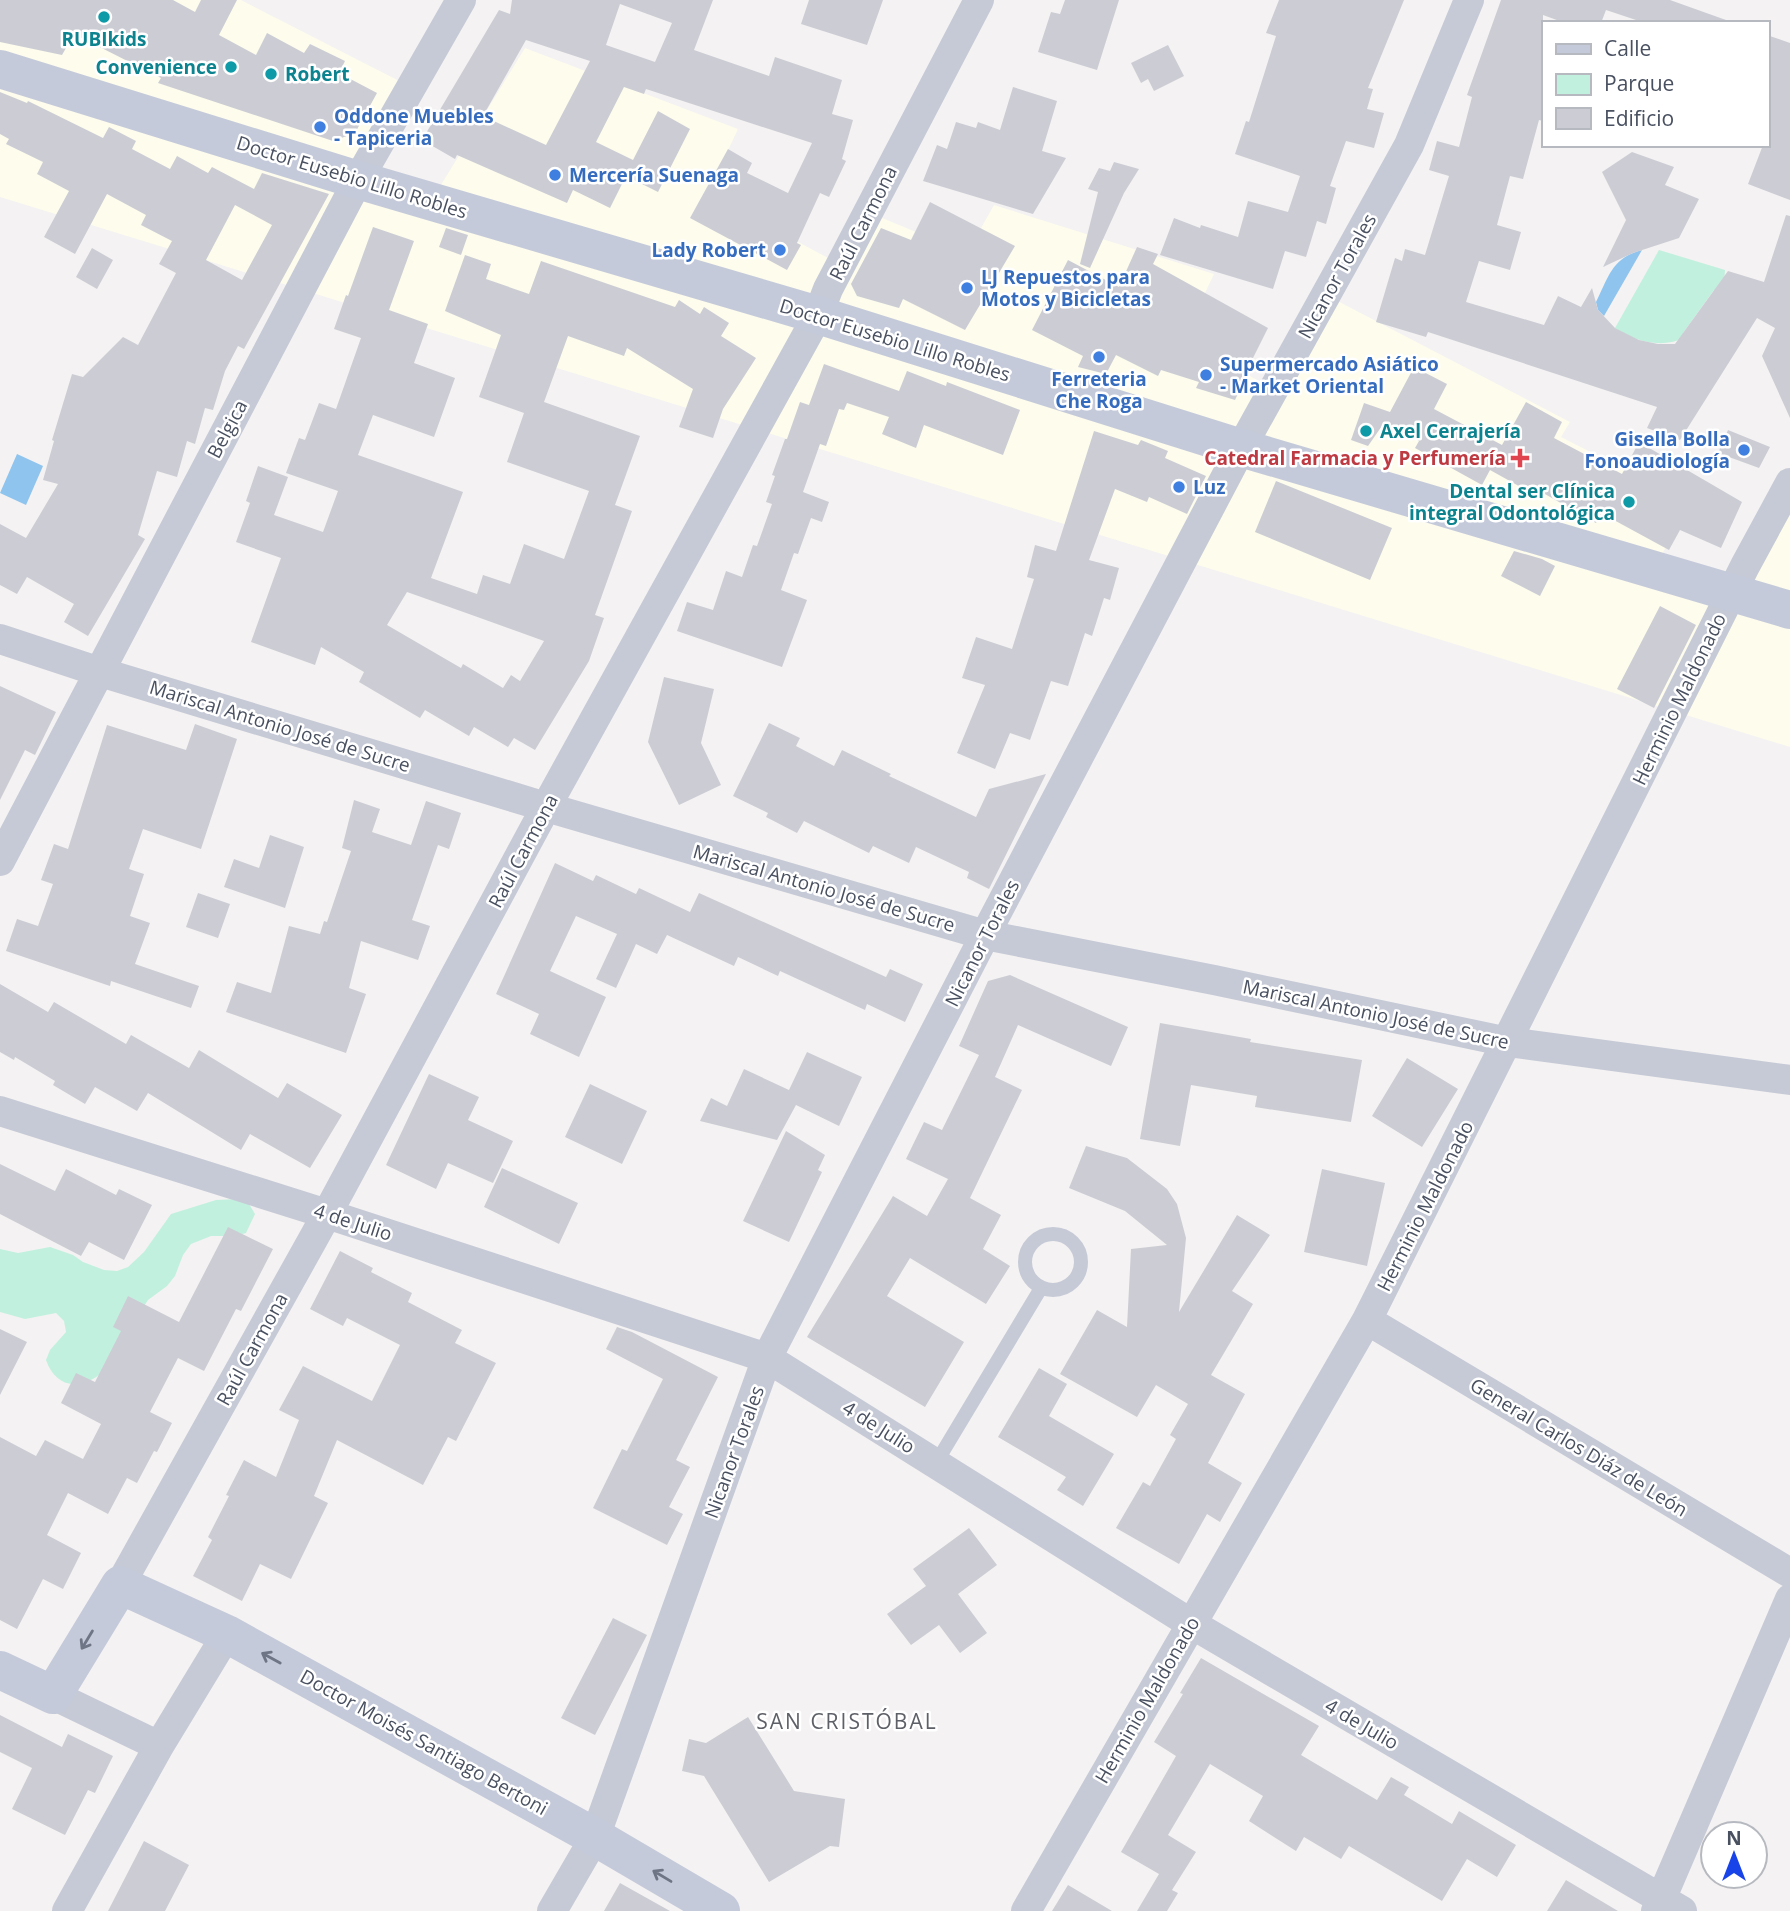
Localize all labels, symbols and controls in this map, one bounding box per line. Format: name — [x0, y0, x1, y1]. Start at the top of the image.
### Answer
marker: RUBIkids — [96, 9, 112, 25]
legend — [1542, 21, 1769, 147]
place label: RUBIkids — [61, 26, 147, 52]
text: Calle — [1604, 34, 1651, 62]
place label: Convenience — [96, 54, 217, 80]
marker: Convenience — [223, 59, 239, 75]
place label: Robert — [285, 61, 349, 87]
marker: Robert — [263, 66, 279, 82]
text: Parque — [1604, 69, 1674, 97]
place label: Oddone Muebles - Tapiceria — [334, 103, 494, 151]
text: Edificio — [1604, 104, 1674, 132]
marker: Oddone Muebles - Tapiceria — [312, 119, 328, 135]
street label: Doctor Eusebio Lillo Robles — [233, 129, 471, 225]
street label: Raúl Carmona — [823, 161, 903, 285]
place label: Mercería Suenaga — [569, 162, 739, 188]
marker: Mercería Suenaga — [547, 167, 563, 183]
street label: Nicanor Torales — [1292, 209, 1382, 343]
place label: Lady Robert — [652, 237, 766, 263]
marker: Lady Robert — [772, 242, 788, 258]
place label: LJ Repuestos para Motos y Bicicletas — [981, 264, 1151, 312]
marker: LJ Repuestos para Motos y Bicicletas — [959, 280, 975, 296]
street label: Doctor Eusebio Lillo Robles — [776, 292, 1014, 388]
marker: Ferreteria Che Roga — [1091, 349, 1107, 365]
place label: Supermercado Asiático - Market Oriental — [1220, 351, 1439, 399]
place label: Ferreteria Che Roga — [1051, 366, 1147, 414]
marker: Supermercado Asiático - Market Oriental — [1198, 367, 1214, 383]
street label: Belgica — [201, 395, 253, 463]
place label: Axel Cerrajería — [1380, 418, 1521, 444]
marker: Axel Cerrajería — [1358, 423, 1374, 439]
place label: Gisella Bolla Fonoaudiología — [1584, 426, 1730, 474]
marker: Gisella Bolla Fonoaudiología — [1736, 442, 1752, 458]
place label: Catedral Farmacia y Perfumería — [1204, 445, 1506, 471]
marker: Catedral Farmacia y Perfumería — [1512, 450, 1528, 466]
place label: Luz — [1193, 474, 1226, 500]
place label: Dental ser Clínica integral Odontológica — [1409, 478, 1615, 526]
marker: Luz — [1171, 479, 1187, 495]
marker: Dental ser Clínica integral Odontológica — [1621, 494, 1637, 510]
street label: Herminio Maldonado — [1626, 609, 1732, 789]
street label: Mariscal Antonio José de Sucre — [146, 674, 414, 778]
street label: Raúl Carmona — [482, 790, 564, 912]
street label: Mariscal Antonio José de Sucre — [690, 838, 958, 938]
street label: Nicanor Torales — [939, 875, 1025, 1011]
street label: Mariscal Antonio José de Sucre — [1241, 973, 1511, 1055]
street label: Herminio Maldonado — [1371, 1116, 1479, 1296]
street label: 4 de Julio — [311, 1197, 395, 1247]
street label: Raúl Carmona — [210, 1288, 294, 1410]
street label: General Carlos Diáz de León — [1465, 1372, 1693, 1522]
street label: Nicanor Torales — [698, 1382, 770, 1522]
street label: 4 de Julio — [838, 1395, 920, 1459]
street label: Herminio Maldonado — [1089, 1612, 1205, 1788]
one-way arrow — [79, 1629, 93, 1649]
one-way arrow — [261, 1651, 282, 1665]
street label: Doctor Moisés Santiago Bertoni — [296, 1663, 552, 1821]
street label: 4 de Julio — [1321, 1693, 1403, 1755]
district label: SAN CRISTÓBAL — [756, 1707, 938, 1735]
north arrow — [1699, 1820, 1769, 1890]
text: N — [1726, 1825, 1742, 1851]
one-way arrow — [653, 1869, 673, 1883]

